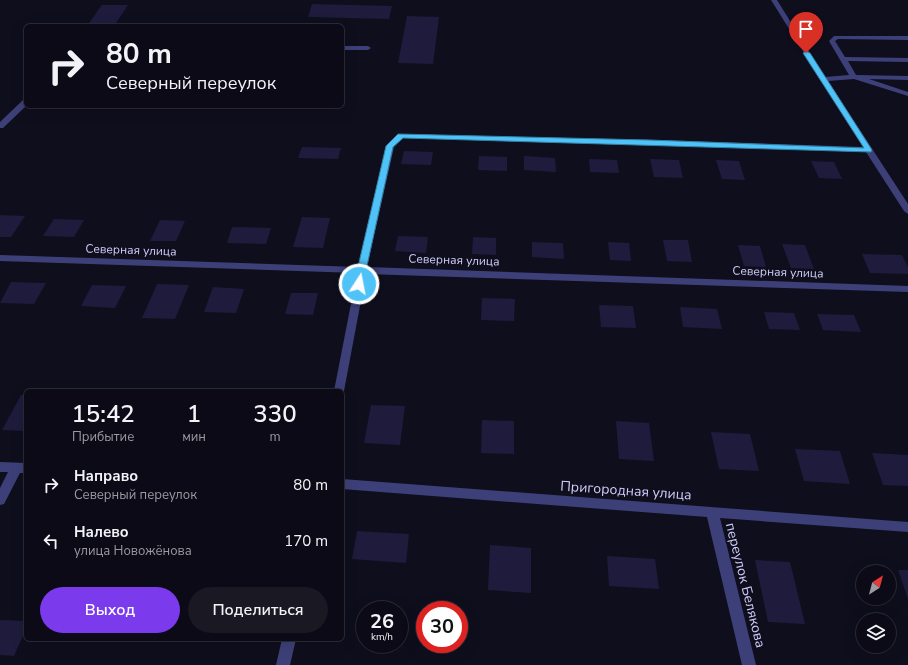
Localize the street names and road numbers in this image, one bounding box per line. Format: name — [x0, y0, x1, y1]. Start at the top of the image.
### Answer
street label: Северная улица — [85, 240, 177, 260]
street label: Северная улица — [408, 250, 500, 270]
street label: Северная улица — [732, 262, 824, 282]
street label: Пригородная улица — [560, 476, 692, 505]
street label: переулок Белякова — [721, 521, 770, 650]

